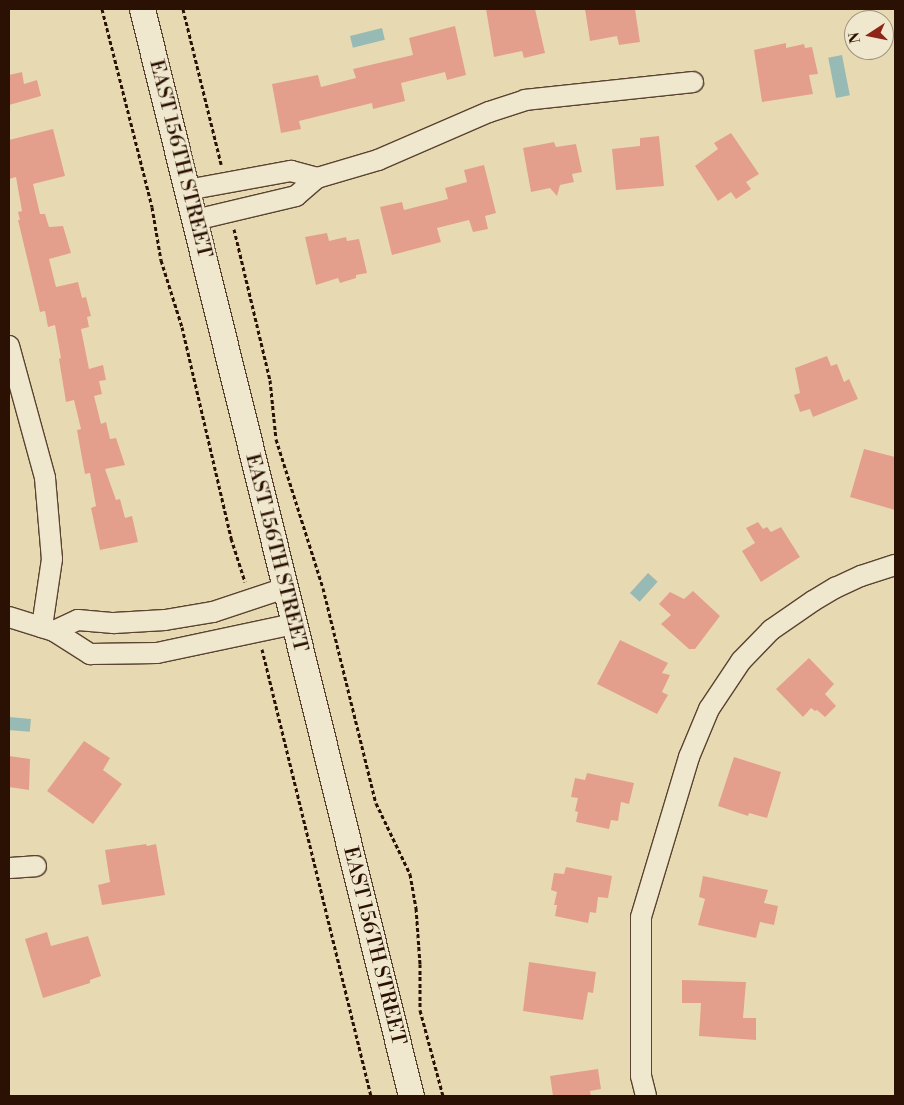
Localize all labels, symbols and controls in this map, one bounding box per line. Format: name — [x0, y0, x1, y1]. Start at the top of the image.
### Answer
north arrow — [844, 10, 894, 60]
text: N — [845, 31, 865, 45]
street label: EAST 156TH STREET — [144, 57, 216, 261]
street label: EAST 156TH STREET — [240, 451, 312, 655]
street label: EAST 156TH STREET — [338, 844, 410, 1048]

